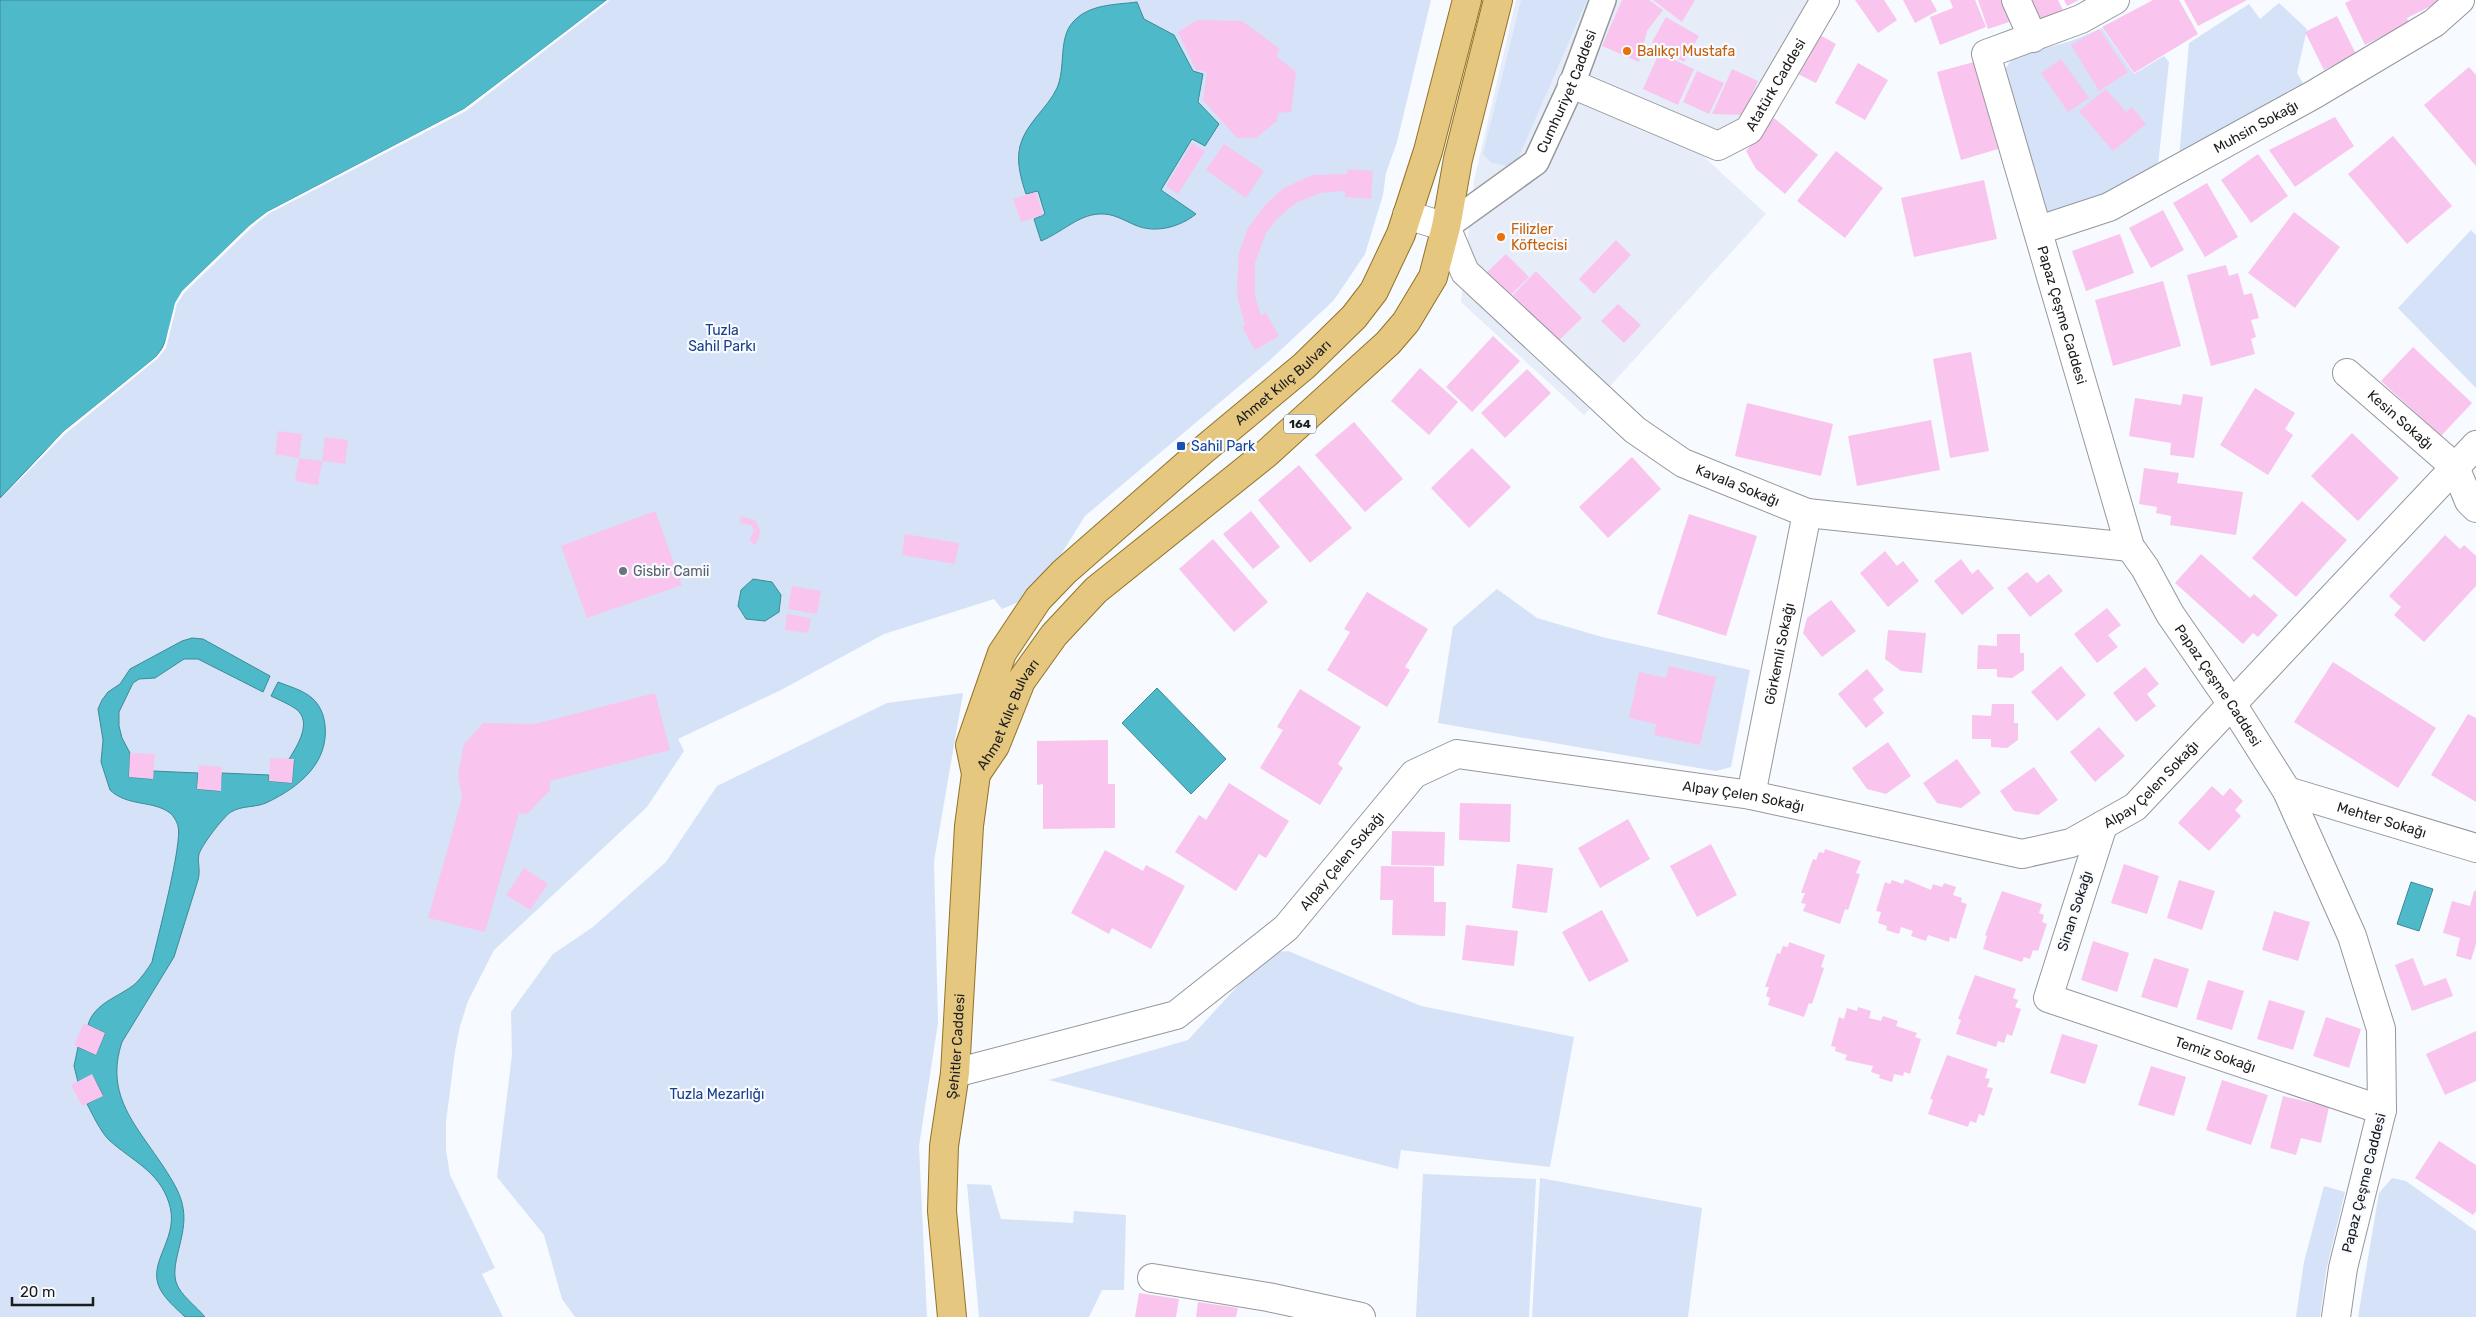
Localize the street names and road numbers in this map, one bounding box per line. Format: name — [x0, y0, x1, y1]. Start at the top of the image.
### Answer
street label: Cumhuriyet Caddesi — [1533, 27, 1600, 156]
street label: Atatürk Caddesi — [1742, 35, 1809, 134]
street label: Muhsin Sokağı — [2210, 96, 2301, 157]
street label: Papaz Çeşme Caddesi — [2034, 244, 2090, 386]
street label: Ahmet Kılıç Bulvarı — [1231, 336, 1334, 429]
street label: Kesin Sokağı — [2364, 386, 2437, 453]
road number: 164 — [1284, 414, 1316, 434]
street label: Kavala Sokağı — [1693, 461, 1782, 510]
street label: Görkemli Sokağı — [1761, 601, 1797, 706]
street label: Papaz Çeşme Caddesi — [2171, 621, 2265, 750]
street label: Ahmet Kılıç Bulvarı — [973, 656, 1043, 773]
street label: Alpay Çelen Sokağı — [2100, 737, 2202, 831]
street label: Alpay Çelen Sokağı — [1682, 777, 1806, 815]
street label: Mehter Sokağı — [2335, 798, 2429, 841]
street label: Alpay Çelen Sokağı — [1296, 808, 1388, 914]
street label: Sinan Sokağı — [2054, 869, 2096, 953]
street label: Şehitler Caddesi — [943, 993, 968, 1100]
street label: Temiz Sokağı — [2173, 1033, 2258, 1076]
street label: Papaz Çeşme Caddesi — [2338, 1111, 2390, 1255]

